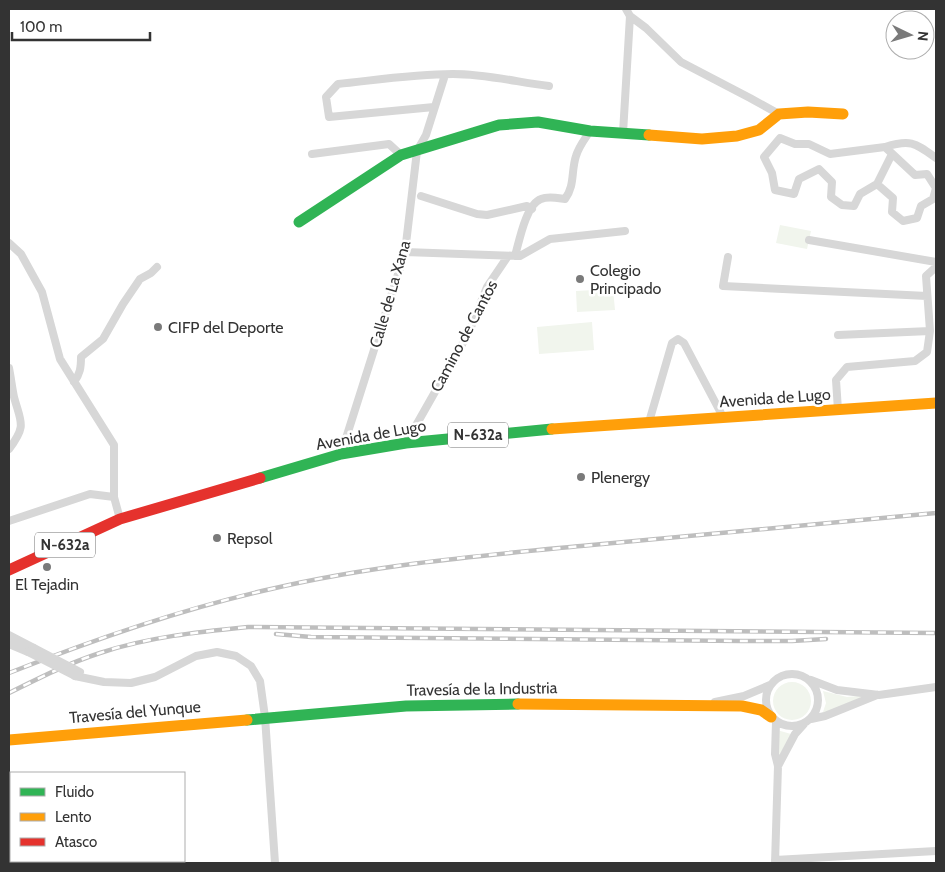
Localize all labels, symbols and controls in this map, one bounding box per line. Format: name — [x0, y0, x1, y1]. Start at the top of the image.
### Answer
scale bar — [12, 10, 150, 42]
north arrow — [885, 10, 935, 60]
text: 100 m — [20, 18, 62, 36]
text: N — [914, 30, 932, 42]
street label: Calle de La Xana — [366, 238, 414, 350]
place label: Colegio Principado — [590, 261, 662, 298]
marker: Colegio Principado — [574, 273, 586, 285]
street label: Camino de Cantos — [426, 276, 502, 395]
place label: CIFP del Deporte — [168, 318, 284, 337]
marker: CIFP del Deporte — [152, 321, 164, 333]
street label: Avenida de Lugo — [719, 385, 831, 411]
street label: Avenida de Lugo — [314, 416, 428, 454]
road number: N-632a — [448, 422, 508, 448]
place label: Plenergy — [591, 468, 650, 487]
marker: Plenergy — [575, 471, 587, 483]
place label: Repsol — [227, 529, 273, 548]
road number: N-632a — [35, 532, 95, 558]
marker: Repsol — [211, 532, 223, 544]
marker: El Tejadin — [41, 561, 53, 573]
place label: El Tejadin — [15, 575, 79, 594]
street label: Travesía de la Industria — [407, 678, 558, 700]
street label: Travesía del Yunque — [68, 697, 202, 727]
legend — [10, 772, 185, 862]
text: Fluido — [55, 783, 94, 801]
text: Lento — [55, 808, 92, 826]
text: Atasco — [55, 833, 97, 851]

